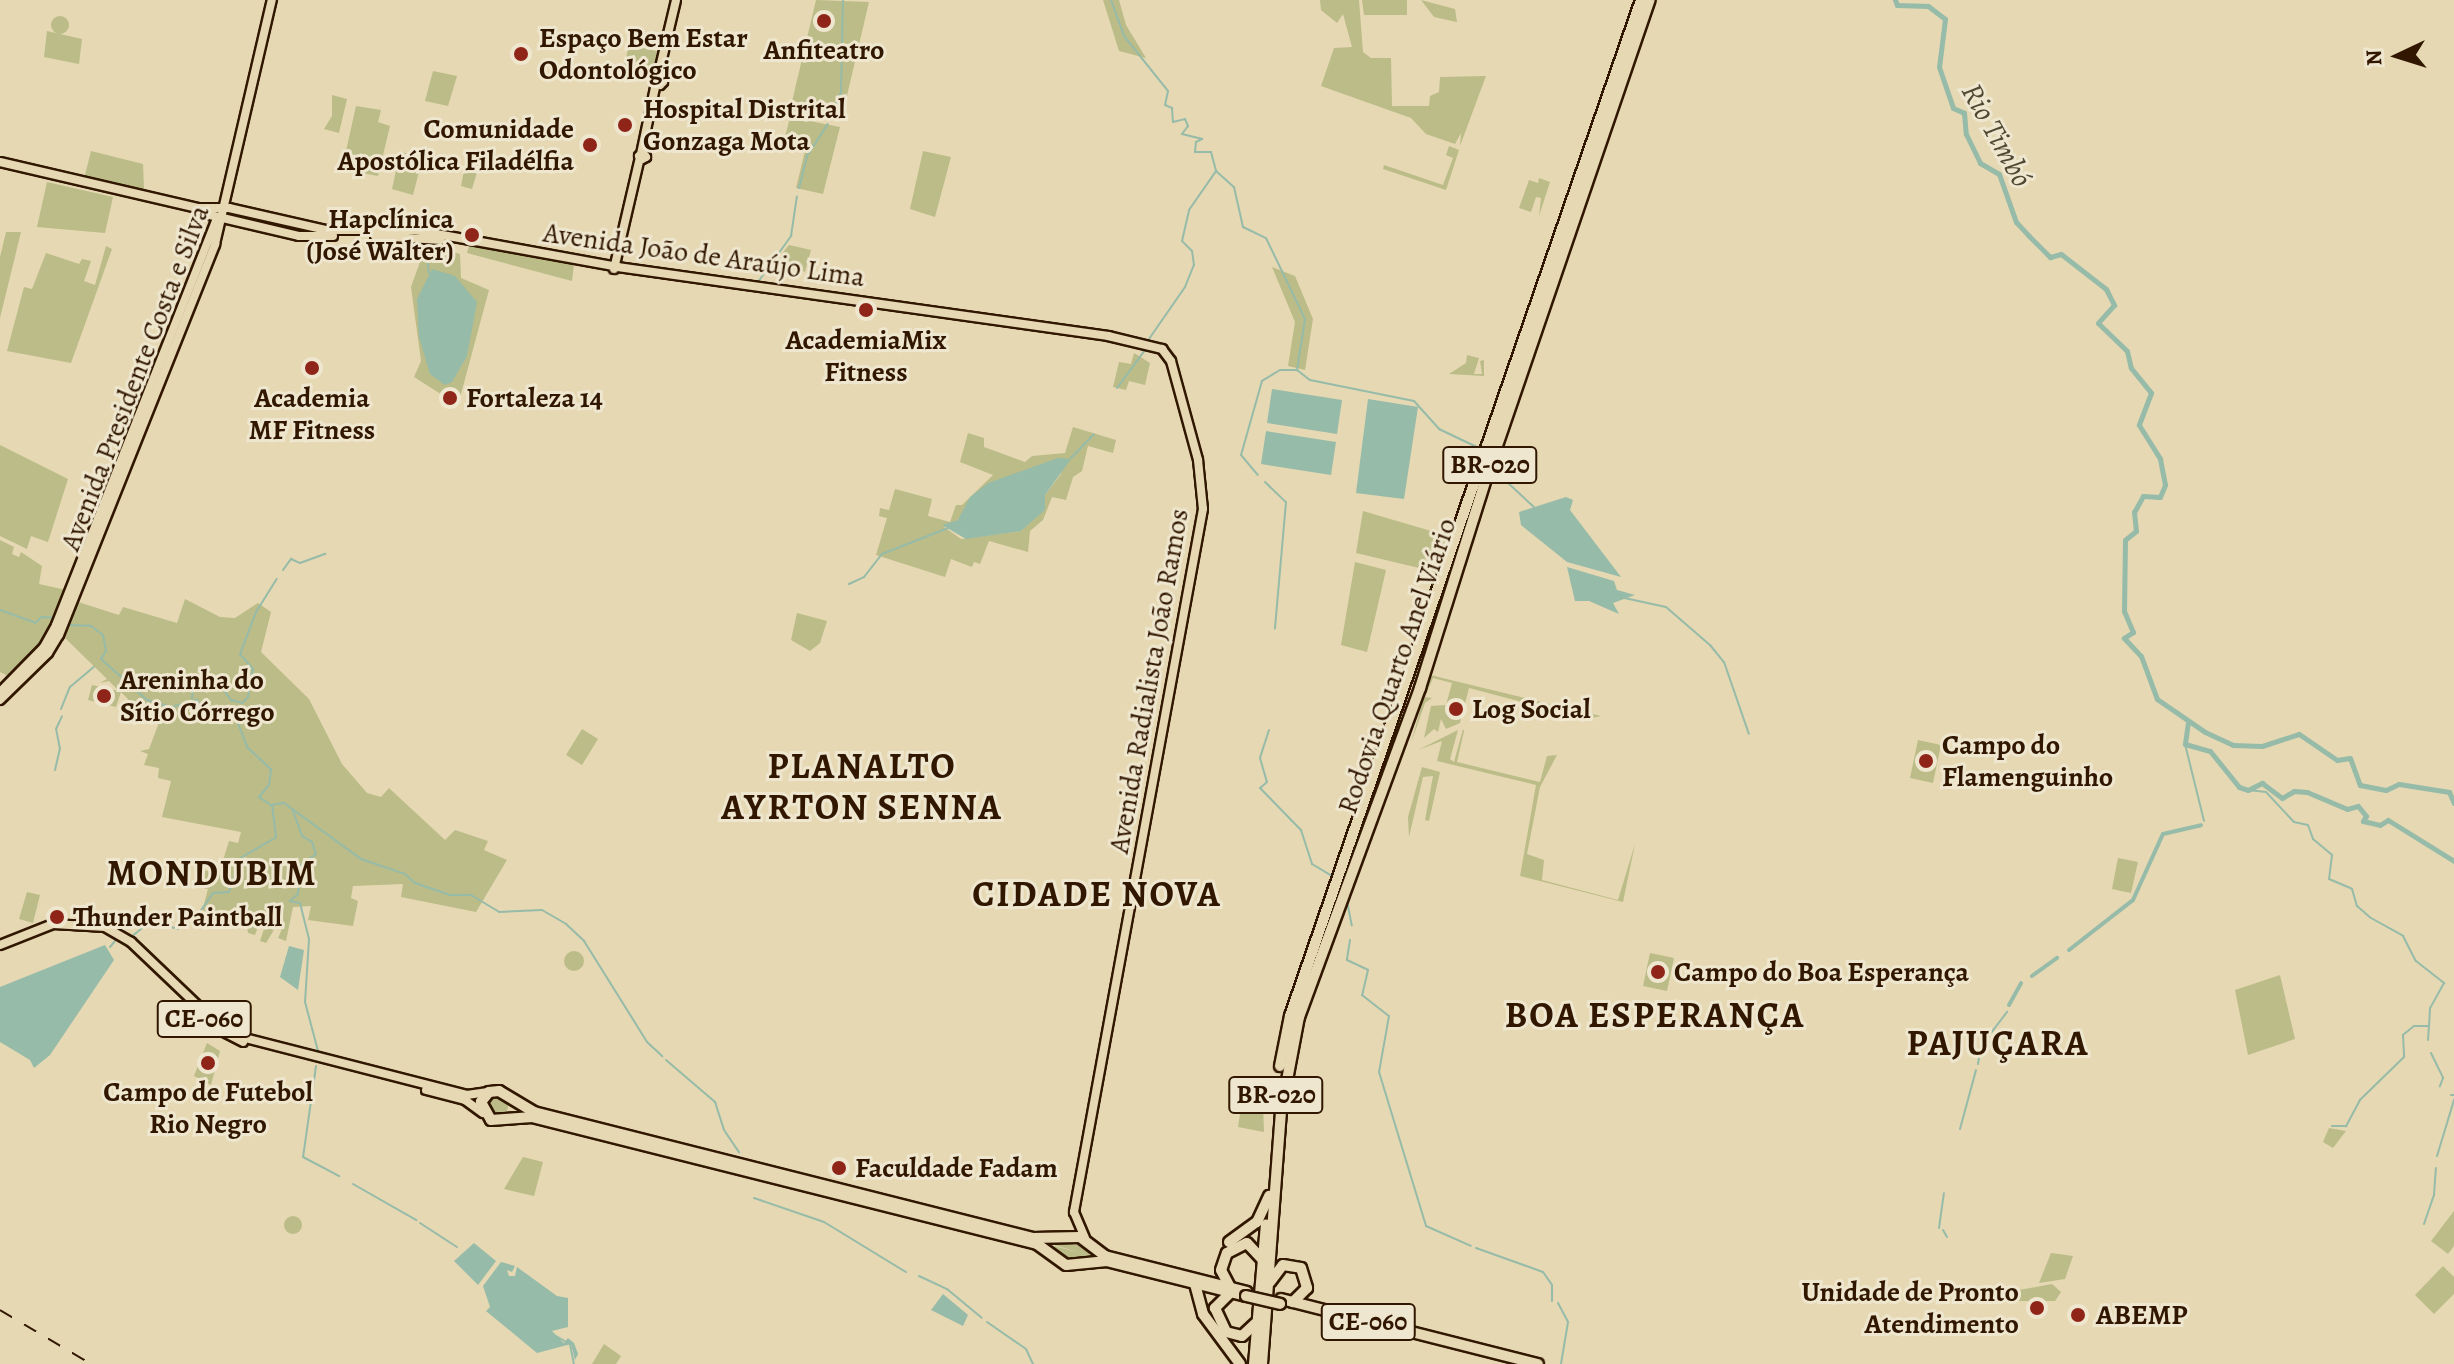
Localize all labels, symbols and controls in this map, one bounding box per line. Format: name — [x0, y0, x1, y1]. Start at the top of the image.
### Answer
marker: Anfiteatro — [815, 12, 833, 30]
north arrow — [2358, 16, 2438, 96]
place label: Espaço Bem Estar Odontológico — [539, 21, 748, 87]
place label: Anfiteatro — [764, 33, 884, 67]
marker: Espaço Bem Estar Odontológico — [510, 43, 532, 65]
text: N — [2359, 49, 2390, 67]
water label: Rio Timbó — [1954, 77, 2040, 193]
place label: Hospital Distrital Gonzaga Mota — [643, 92, 846, 158]
place label: Comunidade Apostólica Filadélfia — [338, 112, 574, 178]
marker: Hospital Distrital Gonzaga Mota — [614, 114, 636, 136]
marker: Comunidade Apostólica Filadélfia — [581, 136, 599, 154]
street label: Avenida Presidente Costa e Silva — [54, 201, 216, 555]
place label: Hapclínica (José Walter) — [306, 202, 454, 268]
street label: Avenida João de Araújo Lima — [541, 216, 867, 294]
marker: Hapclínica (José Walter) — [461, 224, 483, 246]
marker: AcademiaMix Fitness — [857, 301, 875, 319]
place label: AcademiaMix Fitness — [786, 323, 946, 389]
marker: Academia MF Fitness — [303, 359, 321, 377]
place label: Academia MF Fitness — [249, 381, 375, 447]
place label: Fortaleza 14 — [466, 381, 603, 415]
marker: Fortaleza 14 — [441, 389, 459, 407]
road number: BR-020 — [1442, 443, 1538, 487]
street label: Avenida Radialista João Ramos — [1102, 506, 1196, 856]
street label: Rodovia Quarto Anel Viário — [1331, 514, 1463, 818]
place label: Areninha do Sítio Córrego — [120, 663, 275, 729]
marker: Areninha do Sítio Córrego — [95, 687, 113, 705]
place label: Log Social — [1472, 692, 1591, 726]
marker: Log Social — [1447, 700, 1465, 718]
place label: Campo do Flamenguinho — [1942, 728, 2113, 794]
district label: PLANALTO AYRTON SENNA — [721, 743, 1003, 828]
marker: Campo do Flamenguinho — [1917, 752, 1935, 770]
district label: MONDUBIM — [106, 851, 318, 895]
district label: CIDADE NOVA — [972, 872, 1222, 916]
place label: Thunder Paintball — [73, 900, 282, 934]
marker: Thunder Paintball — [48, 908, 66, 926]
place label: Campo do Boa Esperança — [1674, 955, 1969, 989]
marker: Campo do Boa Esperança — [1649, 963, 1667, 981]
district label: BOA ESPERANÇA — [1505, 993, 1805, 1037]
road number: CE-060 — [156, 997, 252, 1041]
district label: PAJUÇARA — [1906, 1021, 2090, 1065]
marker: Campo de Futebol Rio Negro — [199, 1054, 217, 1072]
road number: BR-020 — [1228, 1073, 1324, 1117]
place label: Campo de Futebol Rio Negro — [103, 1075, 313, 1141]
place label: Faculdade Fadam — [855, 1151, 1058, 1185]
marker: Faculdade Fadam — [830, 1159, 848, 1177]
place label: Unidade de Pronto Atendimento — [1802, 1275, 2019, 1341]
marker: Unidade de Pronto Atendimento — [2026, 1297, 2048, 1319]
place label: ABEMP — [2096, 1298, 2187, 1332]
road number: CE-060 — [1320, 1300, 1416, 1344]
marker: ABEMP — [2067, 1304, 2089, 1326]

